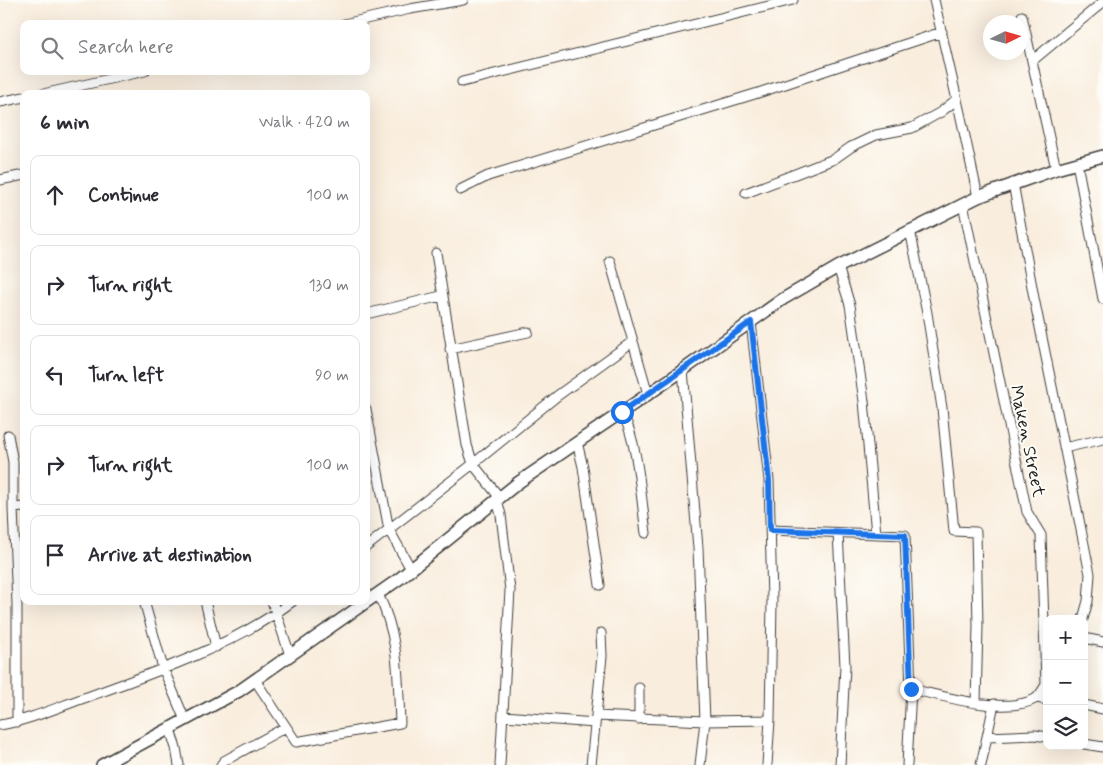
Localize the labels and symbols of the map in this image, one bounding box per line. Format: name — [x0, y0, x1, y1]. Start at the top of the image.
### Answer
north arrow — [983, 15, 1028, 60]
street label: Maken Street — [1003, 383, 1051, 500]
route start — [611, 401, 634, 424]
route end — [900, 678, 923, 701]

